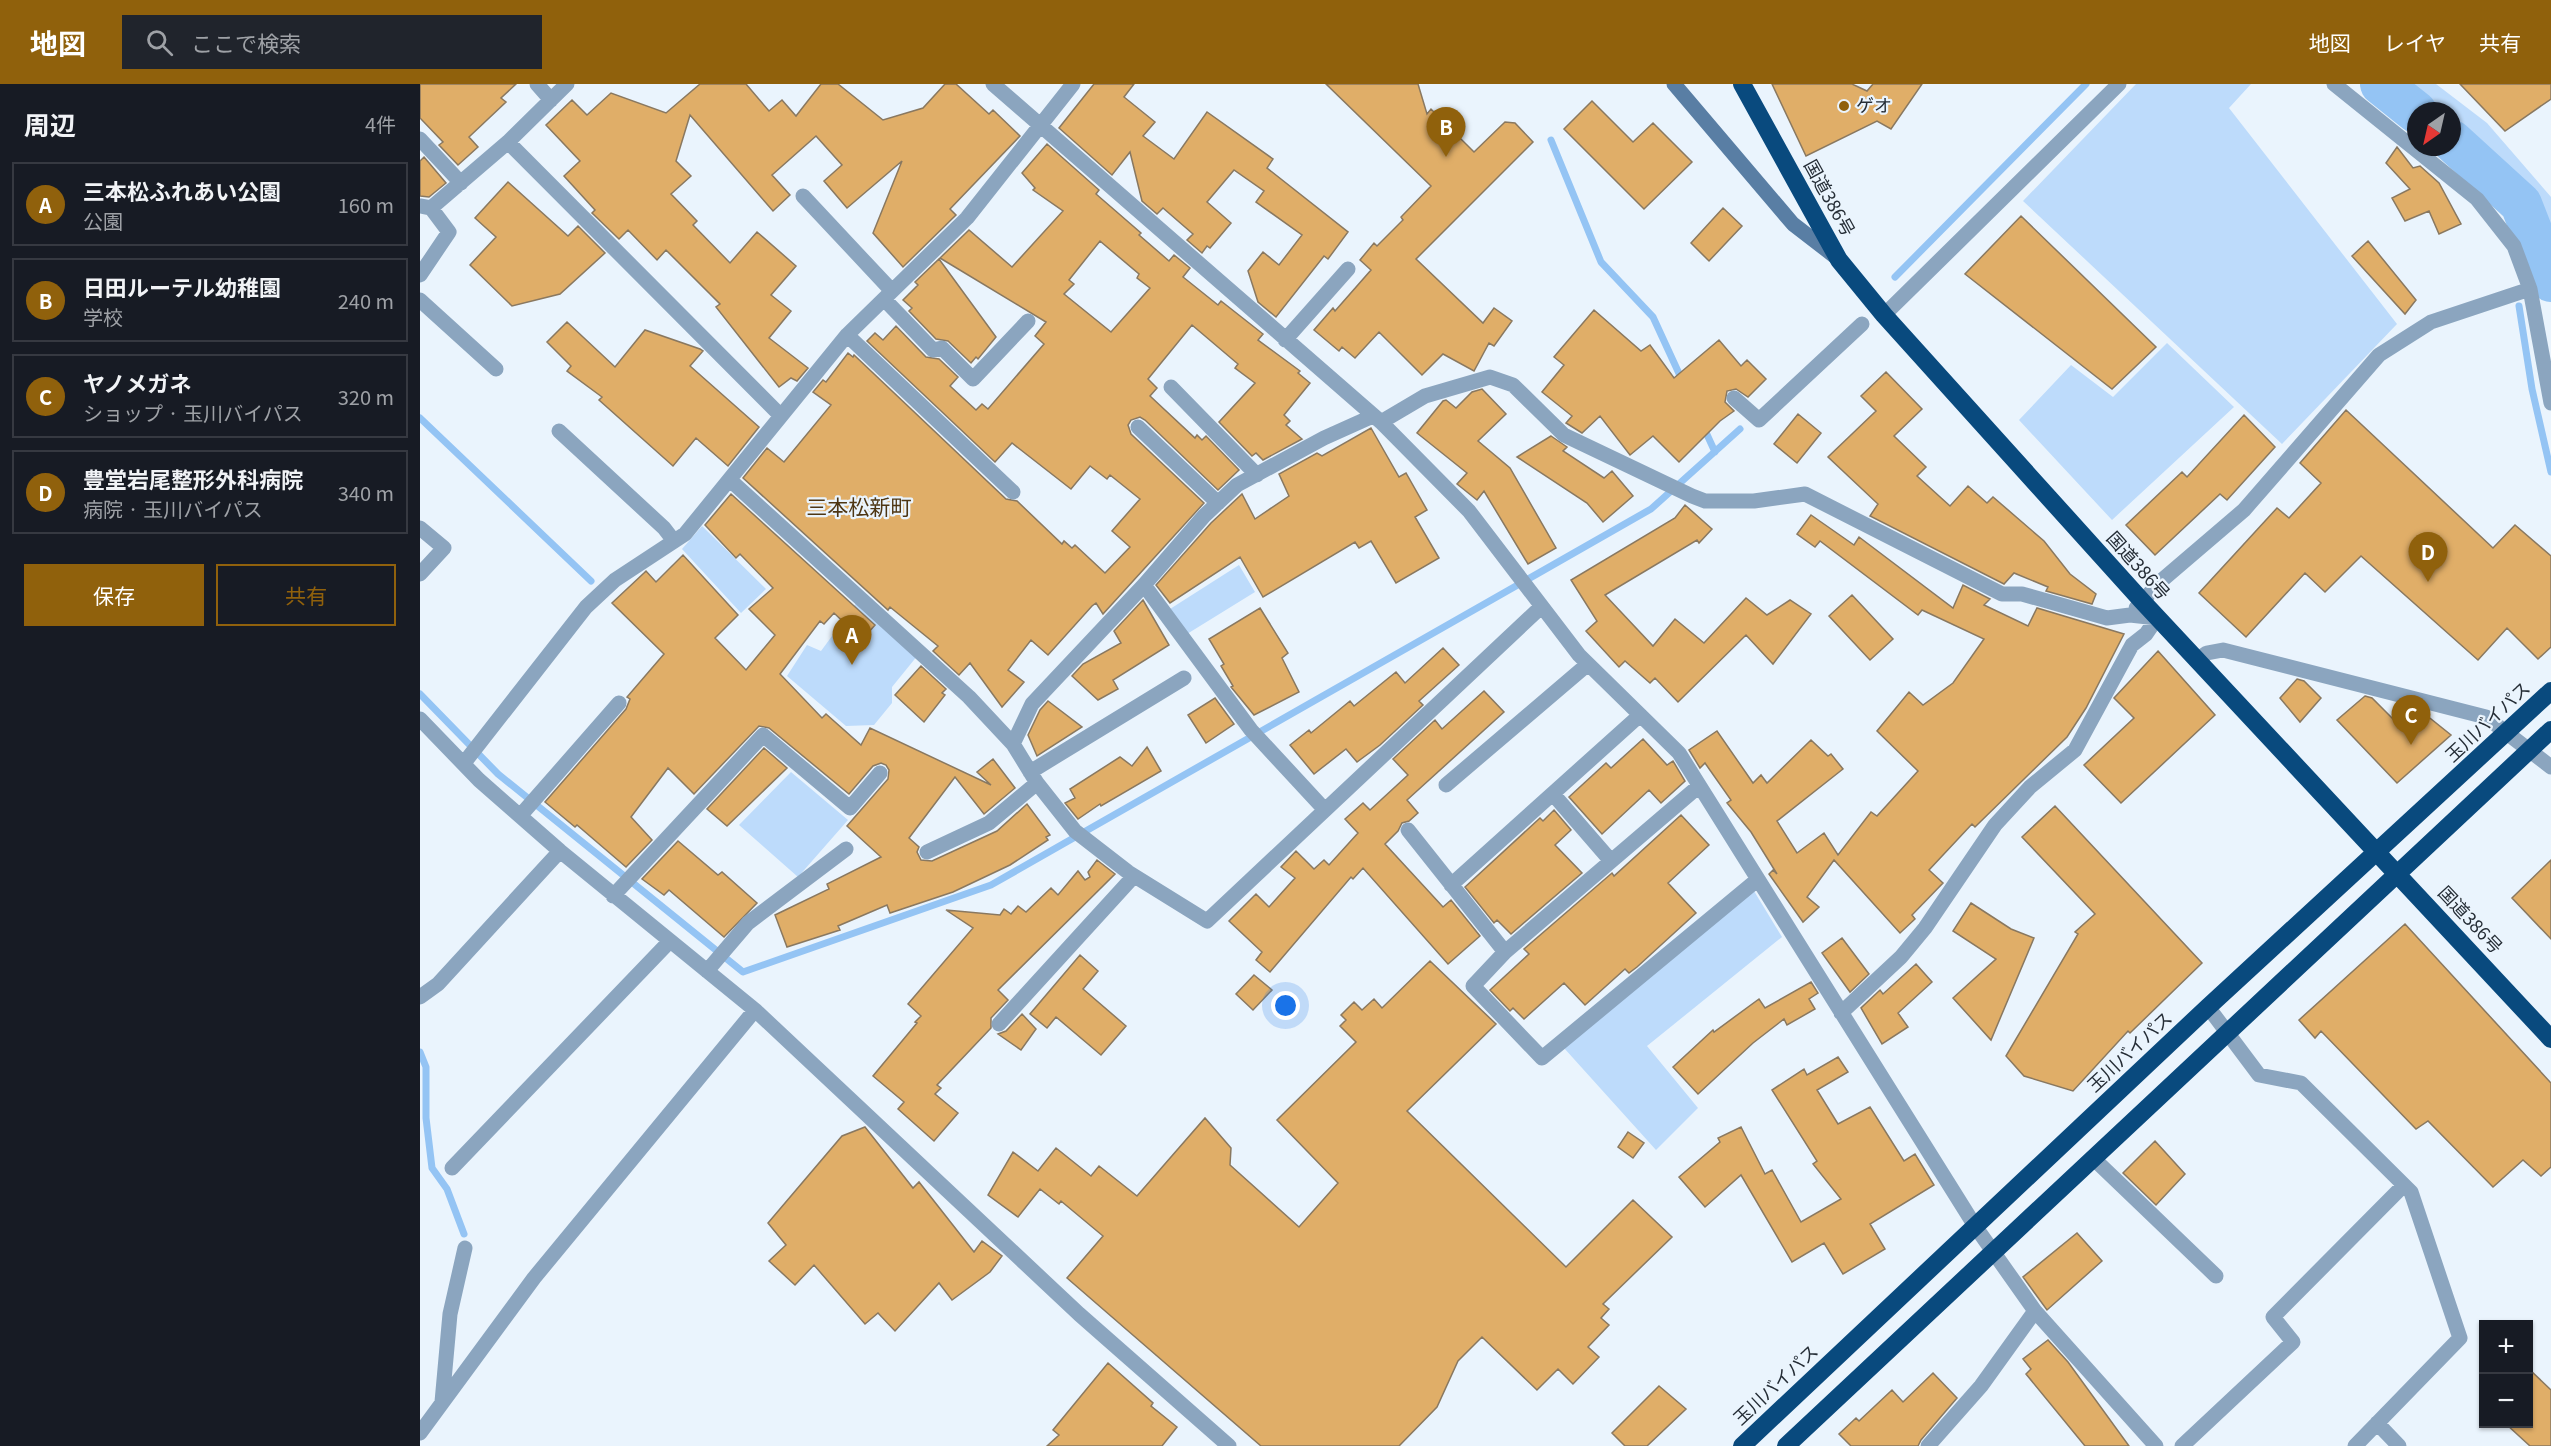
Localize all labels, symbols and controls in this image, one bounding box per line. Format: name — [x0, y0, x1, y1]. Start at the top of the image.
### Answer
search box — [122, 15, 542, 69]
text: 地図 — [30, 22, 86, 62]
icon: search — [143, 26, 176, 59]
text: ここで検索 — [191, 26, 301, 58]
text: 地図 — [2309, 27, 2351, 57]
text: レイヤ — [2384, 27, 2446, 57]
text: 共有 — [2479, 27, 2521, 57]
place label: ゲオ — [1856, 91, 1892, 117]
marker: ゲオ — [1837, 99, 1851, 113]
north arrow — [2407, 102, 2461, 156]
text: 周辺 — [24, 105, 76, 142]
pin: B — [1426, 107, 1466, 157]
text: 4件 — [365, 109, 396, 138]
street label: 国道386号 — [1799, 154, 1862, 240]
text: 三本松ふれあい公園 — [83, 174, 281, 206]
text: A — [39, 190, 52, 219]
text: 160 m — [338, 190, 394, 219]
text: 公園 — [83, 206, 123, 235]
text: 日田ルーテル幼稚園 — [83, 270, 281, 302]
text: B — [39, 286, 52, 315]
text: 240 m — [338, 286, 394, 315]
text: 学校 — [83, 302, 123, 331]
text: ヤノメガネ — [83, 366, 191, 398]
text: C — [39, 382, 52, 411]
text: 320 m — [338, 382, 394, 411]
text: ショップ · 玉川バイパス — [83, 398, 303, 427]
text: 豊堂岩尾整形外科病院 — [83, 462, 303, 494]
text: D — [38, 478, 53, 507]
text: 340 m — [338, 478, 394, 507]
district label: 三本松新町 — [807, 491, 912, 521]
text: 病院 · 玉川バイパス — [83, 494, 263, 523]
street label: 国道386号 — [2102, 525, 2177, 605]
pin: D — [2408, 532, 2448, 582]
button: 保存 — [24, 564, 204, 626]
button: 共有 — [216, 564, 396, 626]
pin: A — [832, 616, 872, 665]
street label: 玉川バイパス — [2438, 674, 2535, 767]
pin: C — [2392, 696, 2430, 745]
street label: 国道386号 — [2433, 879, 2510, 958]
your location — [1271, 991, 1300, 1020]
street label: 玉川バイパス — [2080, 1004, 2177, 1097]
map controls — [2479, 1320, 2533, 1428]
button: + — [2479, 1320, 2533, 1374]
street label: 玉川バイパス — [1726, 1337, 1823, 1430]
button: − — [2479, 1374, 2533, 1428]

